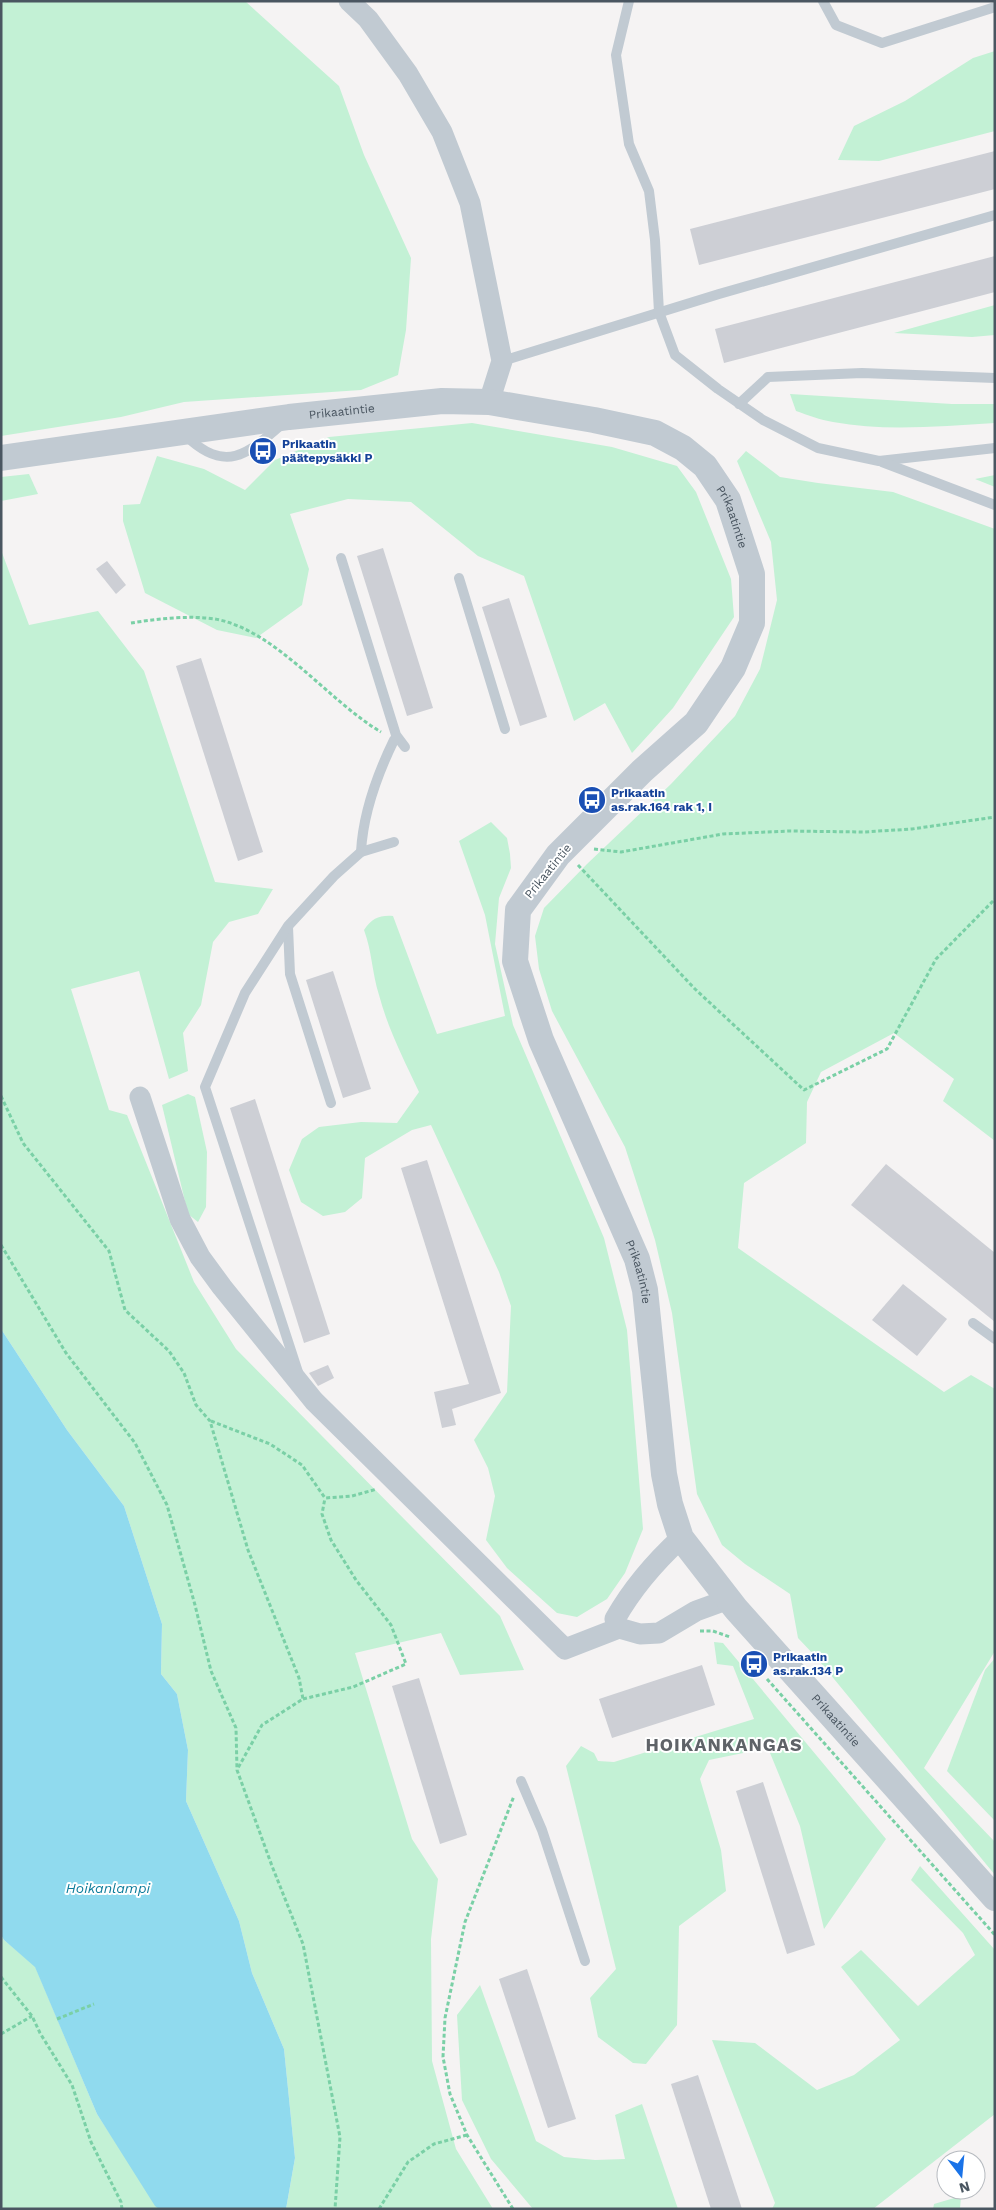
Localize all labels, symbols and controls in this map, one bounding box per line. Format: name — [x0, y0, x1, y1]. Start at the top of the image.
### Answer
street label: Prikaatintie — [308, 401, 376, 422]
bus stop icon: Prikaatin päätepysäkki P — [248, 436, 278, 466]
place label: Prikaatin päätepysäkki P — [282, 437, 373, 465]
street label: Prikaatintie — [713, 483, 750, 550]
bus stop icon: Prikaatin as.rak.164 rak 1, I — [577, 785, 607, 815]
place label: Prikaatin as.rak.164 rak 1, I — [611, 786, 712, 814]
street label: Prikaatintie — [522, 841, 574, 901]
street label: Prikaatintie — [622, 1238, 653, 1305]
bus stop icon: Prikaatin as.rak.134 P — [739, 1649, 769, 1679]
place label: Prikaatin as.rak.134 P — [773, 1650, 843, 1678]
street label: Prikaatintie — [809, 1691, 863, 1750]
district label: HOIKANKANGAS — [645, 1734, 803, 1755]
water label: Hoikanlampi — [66, 1880, 151, 1896]
north arrow — [936, 2150, 986, 2200]
text: N — [957, 2178, 972, 2197]

